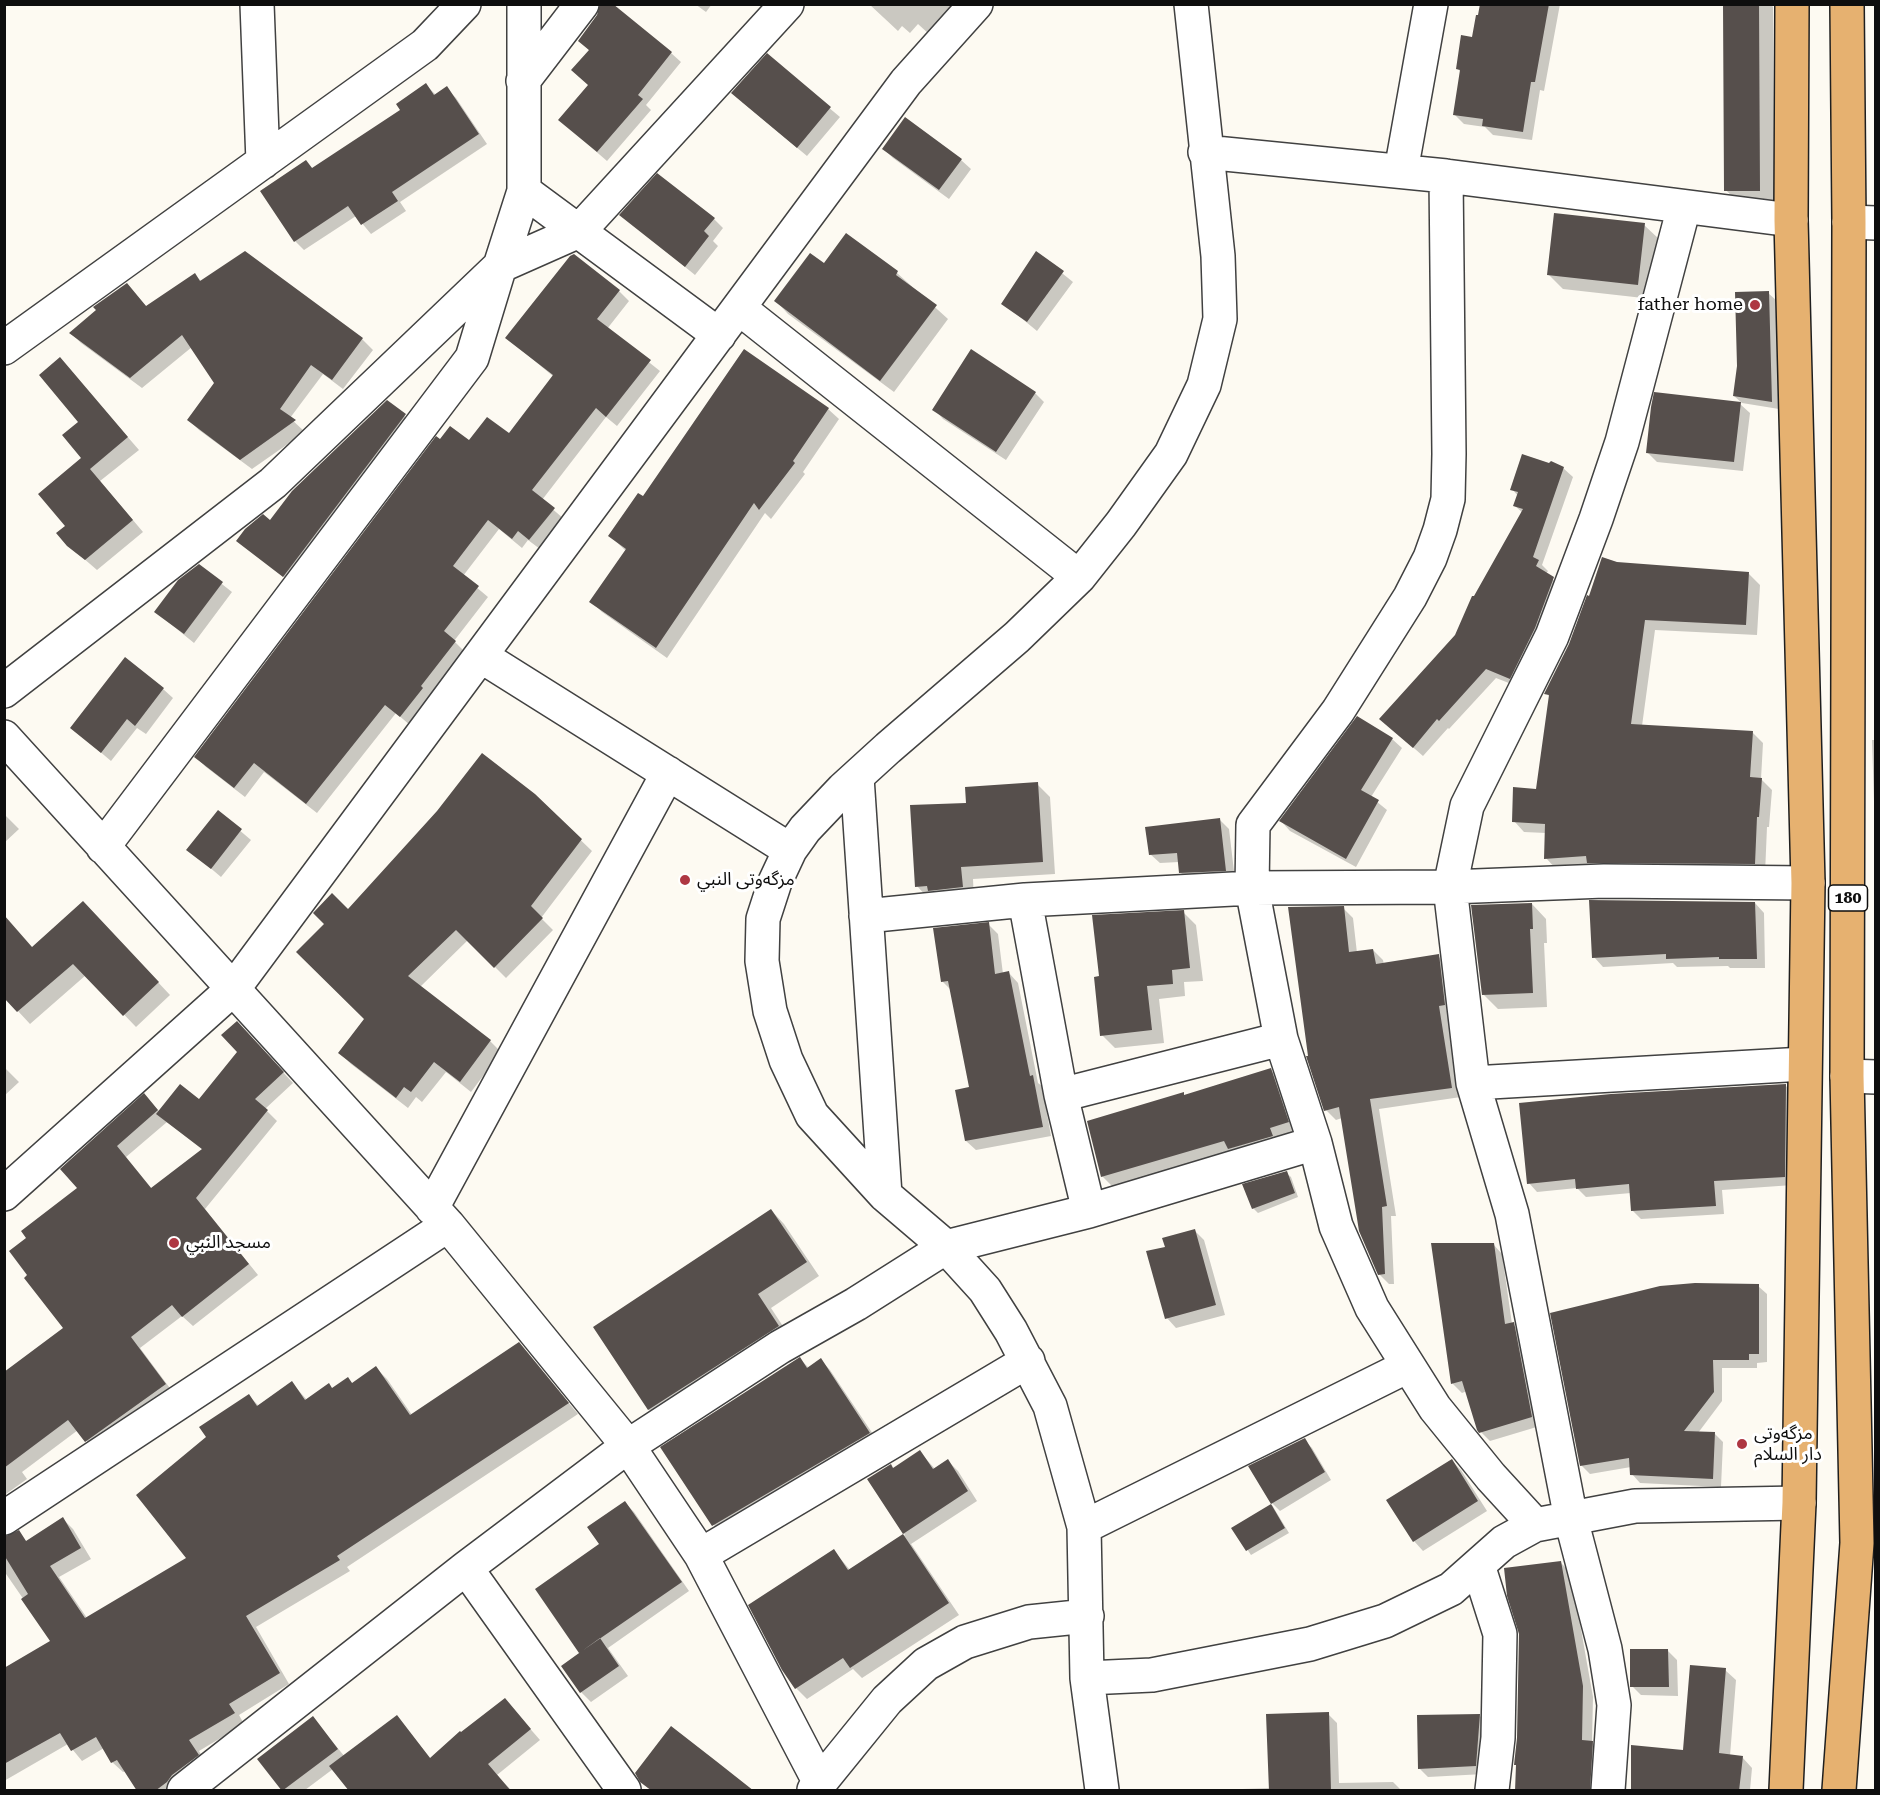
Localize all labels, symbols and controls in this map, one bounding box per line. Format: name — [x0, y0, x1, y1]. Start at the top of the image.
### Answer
place label: father home — [1638, 294, 1743, 316]
marker: father home — [1748, 298, 1762, 312]
place label: مزگەوتی النبي — [697, 869, 795, 891]
marker: مزگەوتی النبي — [678, 873, 692, 887]
road number: 180 — [1828, 885, 1868, 911]
place label: مسجد النبي — [186, 1232, 271, 1254]
marker: مسجد النبي — [167, 1236, 181, 1250]
place label: مزگەوتی دار السلام — [1754, 1423, 1822, 1466]
marker: مزگەوتی دار السلام — [1735, 1437, 1749, 1451]

